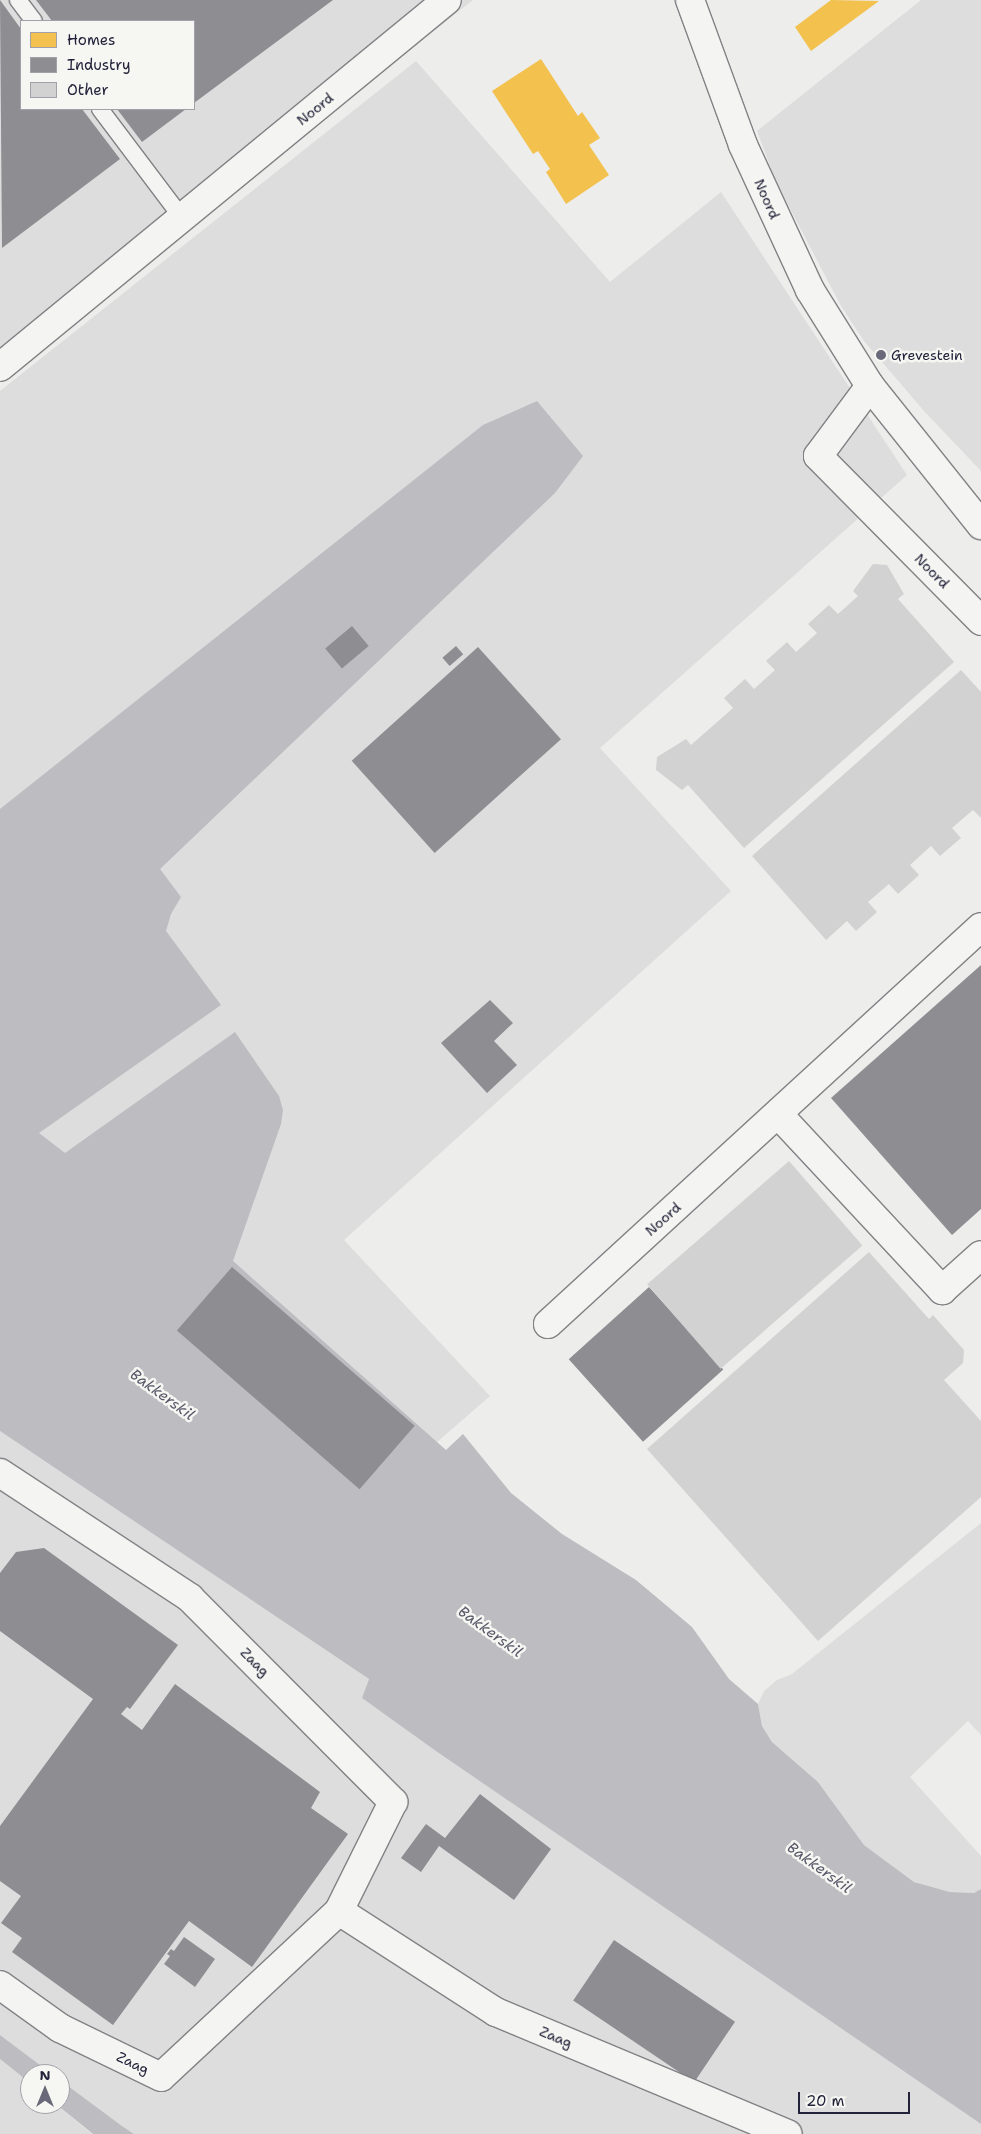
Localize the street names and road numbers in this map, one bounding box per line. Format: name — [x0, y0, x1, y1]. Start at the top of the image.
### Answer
street label: Noord — [293, 89, 337, 129]
street label: Noord — [751, 176, 783, 222]
street label: Noord — [911, 550, 953, 592]
street label: Noord — [642, 1199, 684, 1239]
street label: Zaag — [237, 1644, 273, 1680]
street label: Zaag — [537, 2023, 575, 2051]
street label: Zaag — [114, 2048, 152, 2078]

